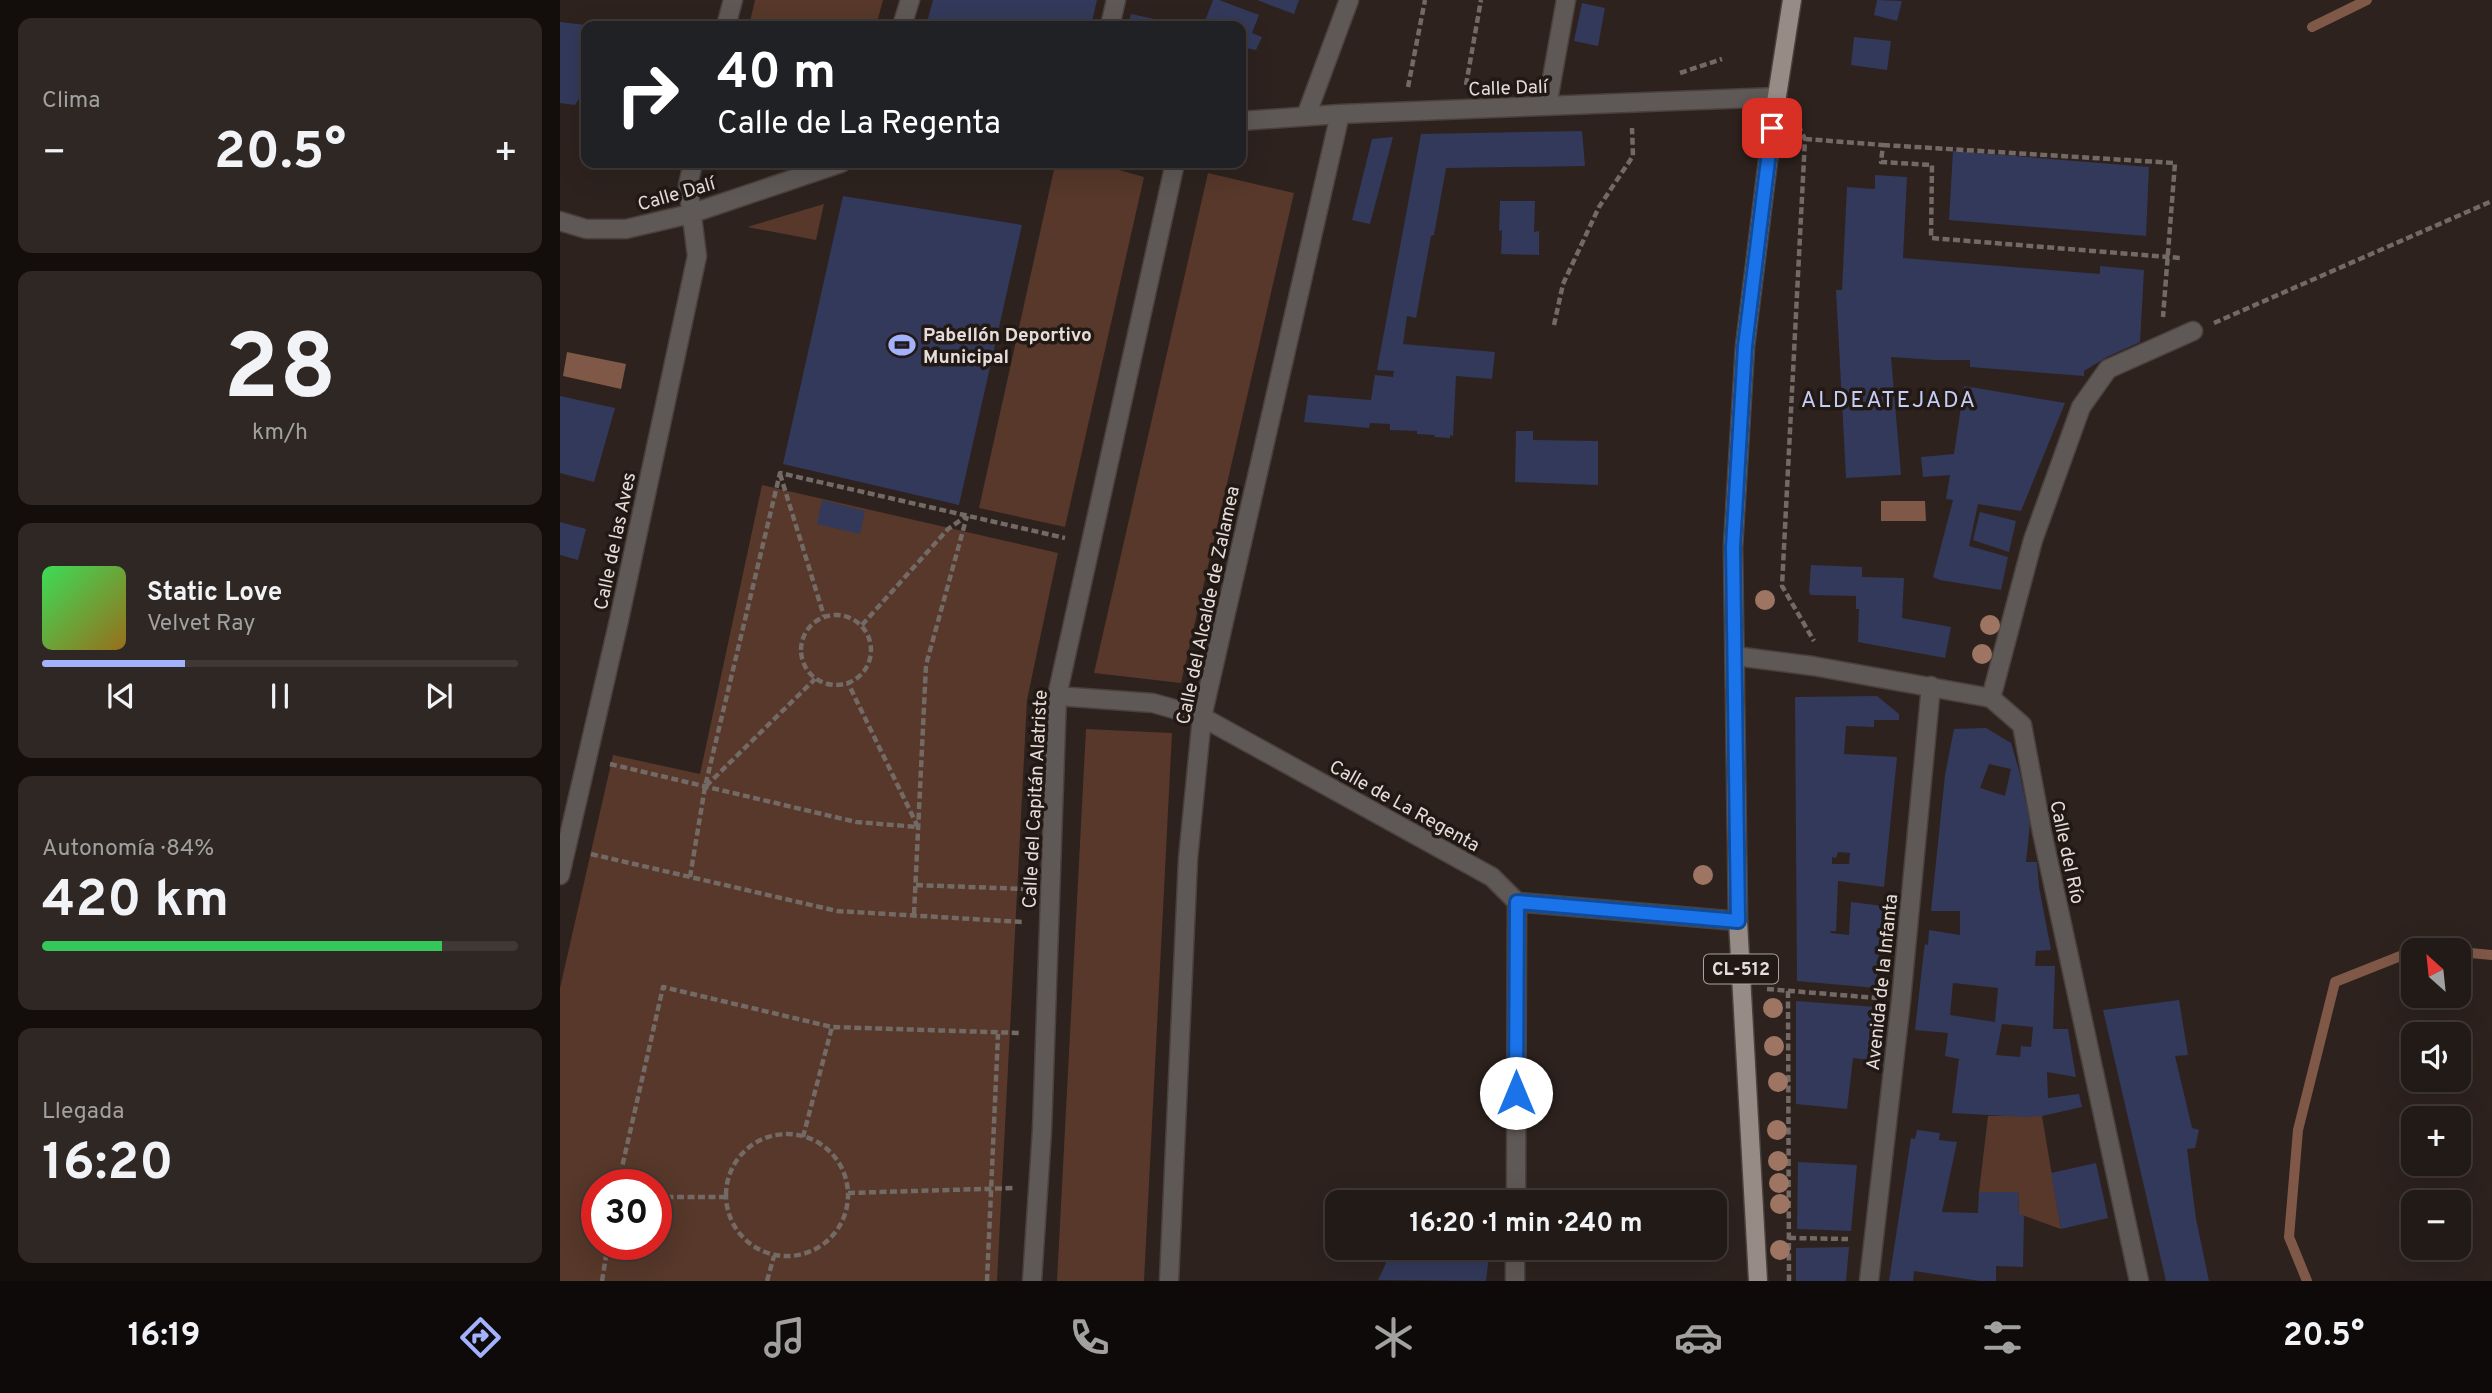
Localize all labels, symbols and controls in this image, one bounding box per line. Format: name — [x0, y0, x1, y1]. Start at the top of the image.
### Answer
text: 40 m — [717, 44, 836, 106]
icon: right — [602, 49, 693, 140]
street label: Calle Dalí — [1468, 76, 1550, 102]
text: Clima — [42, 87, 100, 116]
pin — [1742, 98, 1802, 158]
text: Calle de La Regenta — [717, 105, 1001, 145]
icon: arrive — [1753, 109, 1791, 147]
text: 20.5° — [214, 121, 346, 187]
text: − — [42, 130, 67, 179]
text: + — [493, 130, 518, 179]
street label: Calle Dalí — [635, 172, 720, 217]
text: 28 — [224, 316, 336, 431]
place label: Pabellón Deportivo Municipal — [923, 324, 1092, 370]
sports icon: Pabellón Deportivo Municipal — [887, 330, 917, 360]
district label: ALDEATEJADA — [1801, 387, 1977, 416]
text: km/h — [252, 419, 308, 448]
street label: Calle de las Aves — [590, 470, 642, 613]
street label: Calle del Alcalde de Zalamea — [1172, 484, 1246, 727]
text: Static Love — [147, 577, 282, 610]
text: Velvet Ray — [147, 610, 255, 639]
icon: previous — [102, 677, 140, 715]
icon: pause — [261, 677, 299, 715]
icon: next — [420, 677, 458, 715]
street label: Calle del Capitán Alatriste — [1018, 689, 1054, 909]
street label: Calle de La Regenta — [1325, 755, 1484, 858]
street label: Calle del Río — [2043, 798, 2089, 906]
text: Autonomía · 84% — [42, 835, 214, 864]
text: 420 km — [42, 869, 229, 935]
street label: Avenida de la Infanta — [1862, 893, 1904, 1072]
north arrow — [2401, 938, 2471, 1008]
map controls — [2401, 938, 2471, 1260]
road number: CL-512 — [1704, 954, 1778, 984]
button: sound — [2401, 1022, 2471, 1092]
position arrow — [1479, 1056, 1553, 1130]
text: Llegada — [42, 1098, 124, 1127]
button: + — [2401, 1106, 2471, 1176]
text: 16:20 — [42, 1132, 173, 1198]
speed limit sign: 30 — [581, 1169, 672, 1260]
button: − — [2401, 1190, 2471, 1260]
text: 16:20 · 1 min · 240 m — [1409, 1208, 1643, 1241]
icon: directions — [456, 1313, 505, 1362]
icon: music — [760, 1313, 809, 1362]
icon: phone — [1065, 1313, 1114, 1362]
icon: climate — [1369, 1313, 1418, 1362]
icon: car — [1674, 1313, 1723, 1362]
icon: filters — [1978, 1313, 2027, 1362]
text: 16:19 — [128, 1317, 200, 1357]
text: 20.5° — [2283, 1317, 2364, 1357]

